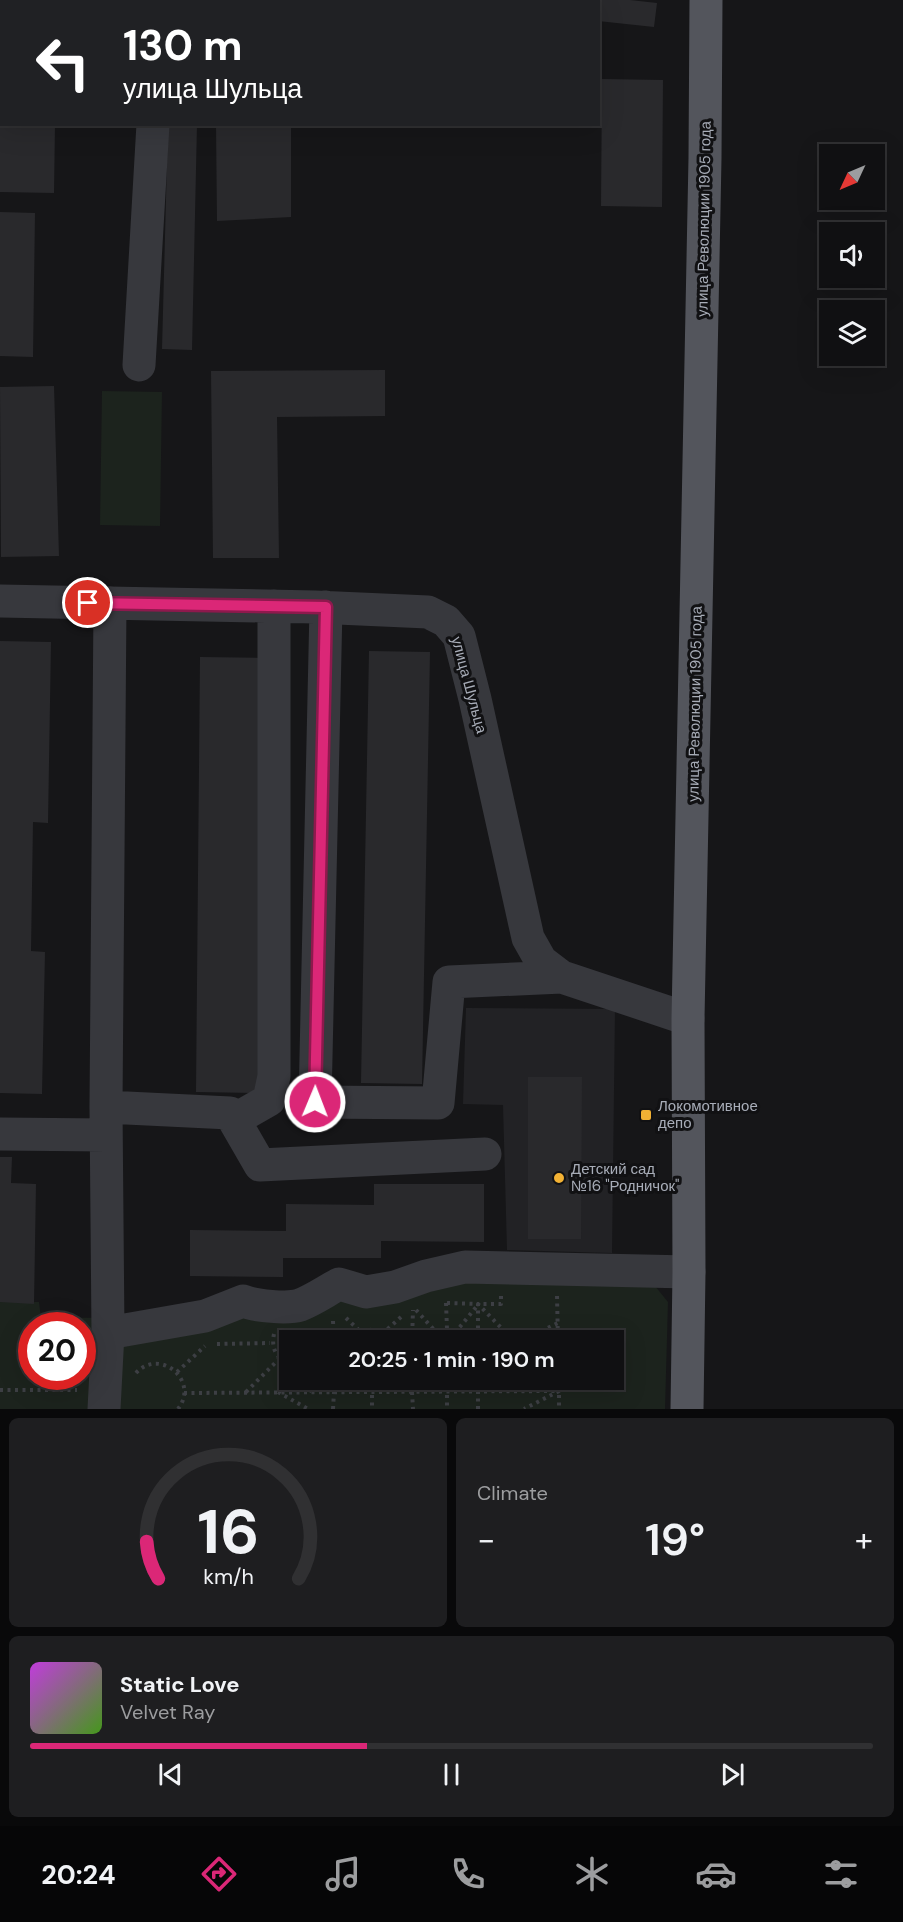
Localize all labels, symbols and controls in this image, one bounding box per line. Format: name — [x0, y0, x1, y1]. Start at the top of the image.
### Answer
text: 130 m — [123, 18, 243, 73]
icon: left — [24, 24, 102, 102]
text: улица Шульца — [123, 71, 302, 106]
street label: улица Революции 1905 года — [692, 120, 716, 317]
north arrow — [819, 144, 885, 210]
map controls — [819, 144, 885, 366]
button: sound — [819, 222, 885, 288]
button: layers — [819, 300, 885, 366]
pin — [62, 577, 113, 628]
icon: arrive — [71, 586, 104, 619]
street label: улица Революции 1905 года — [683, 605, 707, 802]
street label: улица Шульца — [446, 634, 492, 736]
position arrow — [283, 1070, 347, 1134]
place label: Локомотивное депо — [658, 1096, 758, 1133]
marker: Локомотивное депо — [639, 1108, 653, 1122]
place label: Детский сад №16 "Родничок" — [571, 1159, 679, 1196]
marker: Детский сад №16 "Родничок" — [552, 1171, 566, 1185]
speed limit sign: 20 — [18, 1312, 96, 1390]
text: 20:25 · 1 min · 190 m — [348, 1345, 555, 1374]
text: Climate — [477, 1480, 548, 1506]
text: 16 — [197, 1491, 259, 1572]
text: 19° — [645, 1510, 705, 1569]
text: − — [477, 1518, 495, 1561]
text: + — [855, 1518, 873, 1561]
text: km/h — [203, 1564, 253, 1592]
text: Static Love — [120, 1670, 240, 1699]
text: Velvet Ray — [120, 1699, 215, 1725]
icon: previous — [154, 1758, 187, 1791]
icon: pause — [435, 1758, 468, 1791]
icon: next — [716, 1758, 749, 1791]
icon: directions — [198, 1853, 240, 1895]
icon: music — [322, 1853, 364, 1895]
icon: phone — [447, 1853, 489, 1895]
icon: climate — [571, 1853, 613, 1895]
icon: car — [695, 1853, 737, 1895]
icon: filters — [820, 1853, 862, 1895]
text: 20:24 — [41, 1857, 115, 1892]

